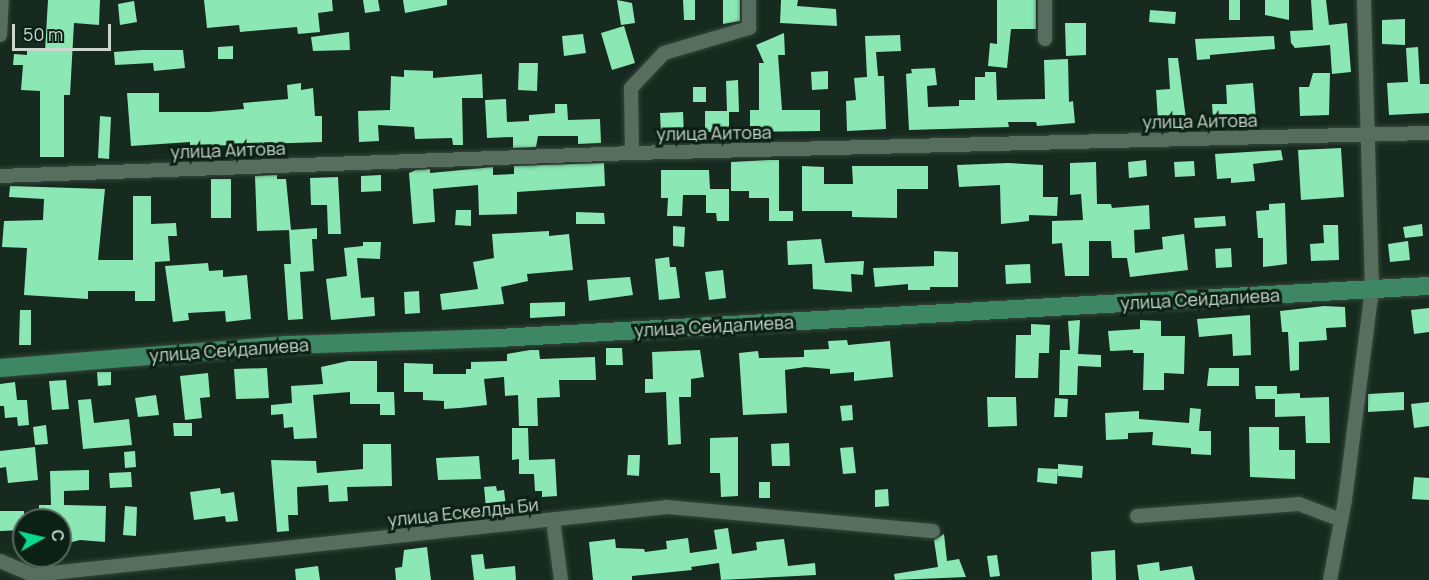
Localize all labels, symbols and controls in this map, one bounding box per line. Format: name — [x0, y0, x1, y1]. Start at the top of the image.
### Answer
scale bar — [15, 12, 114, 50]
text: 50 m — [23, 22, 63, 46]
street label: улица Аитова — [1142, 109, 1258, 133]
street label: улица Аитова — [656, 121, 772, 145]
street label: улица Аитова — [170, 137, 286, 163]
street label: улица Сейдалиева — [1120, 284, 1280, 314]
street label: улица Сейдалиева — [634, 311, 794, 341]
street label: улица Сейдалиева — [149, 334, 309, 366]
street label: улица Ескелды Би — [386, 493, 540, 531]
north arrow — [12, 508, 72, 568]
text: С — [46, 528, 70, 543]

